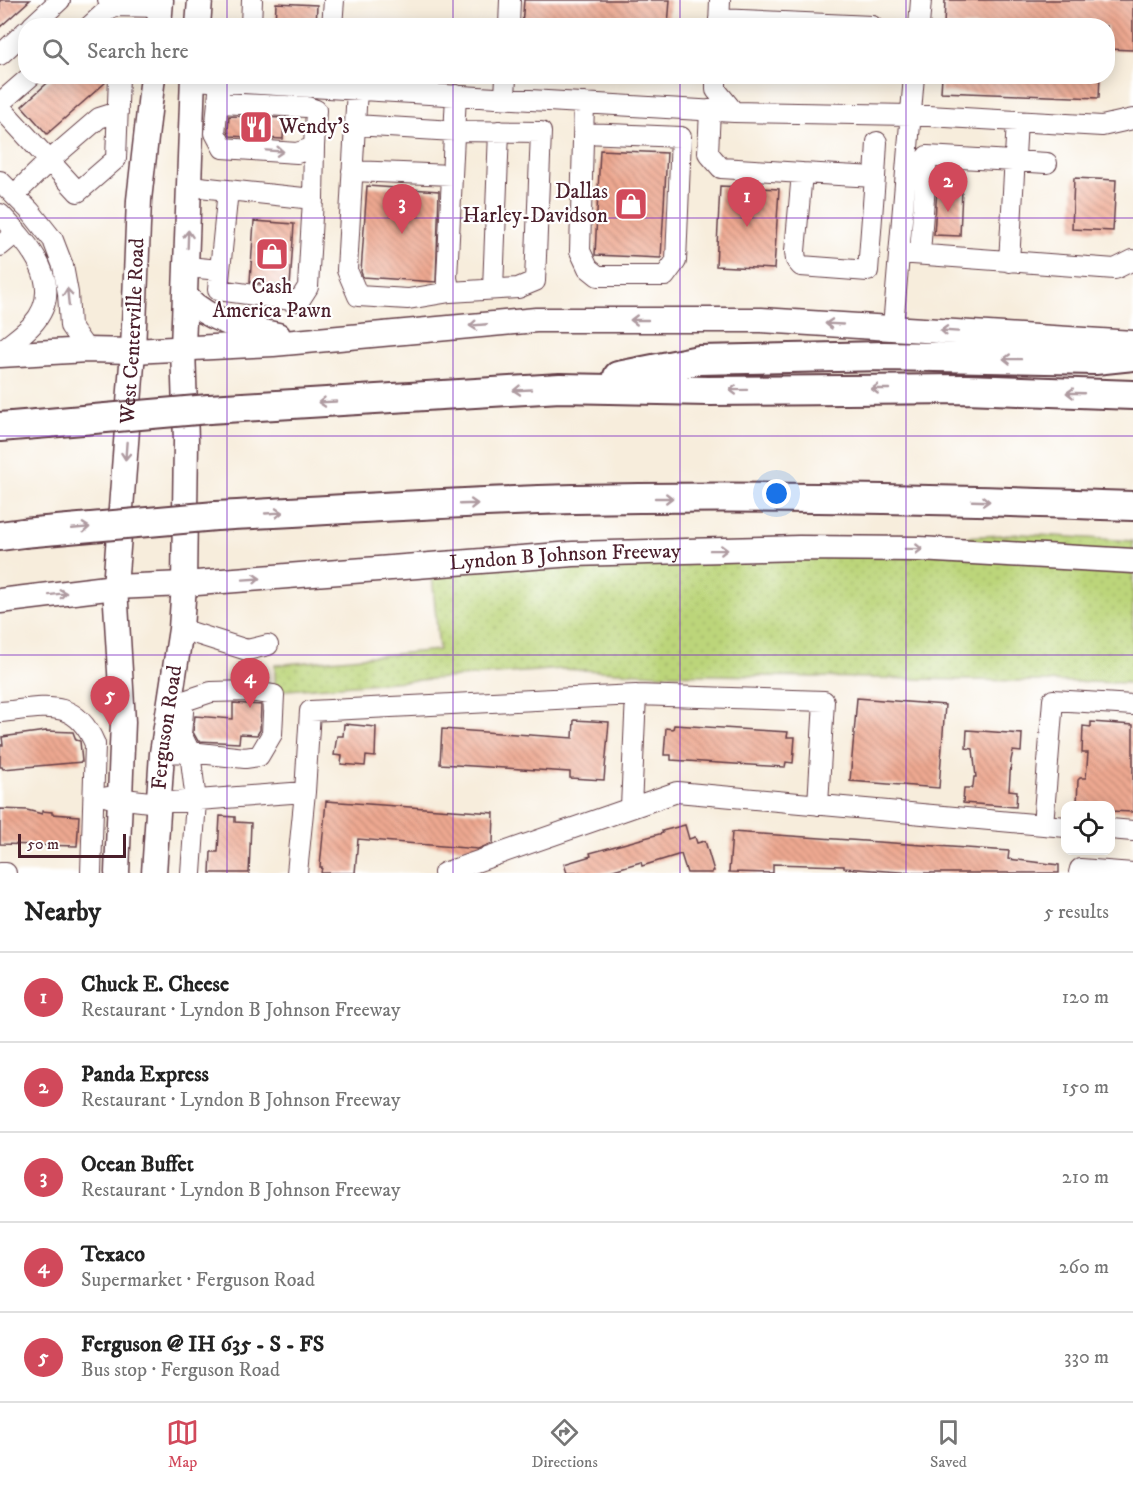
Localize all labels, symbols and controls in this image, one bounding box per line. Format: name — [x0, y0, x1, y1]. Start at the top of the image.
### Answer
search box — [18, 18, 1115, 84]
icon: search — [39, 35, 72, 68]
text: Search here — [87, 38, 189, 65]
restaurant icon: Wendy's — [238, 109, 274, 145]
place label: Wendy's — [278, 114, 350, 140]
one-way arrow — [264, 146, 284, 157]
pin: 2 — [928, 162, 968, 212]
pin: 1 — [728, 178, 766, 227]
place label: Dallas Harley-Davidson — [462, 179, 608, 229]
pin: 3 — [382, 184, 422, 234]
shop icon: Dallas Harley-Davidson — [613, 186, 649, 222]
one-way arrow — [183, 229, 194, 249]
shop icon: Cash America Pawn — [254, 236, 290, 272]
street label: West Centerville Road — [114, 237, 151, 426]
place label: Cash America Pawn — [213, 274, 331, 324]
one-way arrow — [62, 288, 73, 308]
one-way arrow — [630, 314, 650, 326]
one-way arrow — [825, 318, 845, 329]
one-way arrow — [468, 320, 488, 331]
one-way arrow — [939, 325, 959, 336]
one-way arrow — [1002, 353, 1022, 364]
one-way arrow — [870, 383, 890, 395]
one-way arrow — [512, 385, 532, 396]
one-way arrow — [728, 385, 748, 396]
one-way arrow — [1065, 387, 1085, 398]
one-way arrow — [318, 396, 338, 407]
one-way arrow — [120, 441, 131, 461]
your location — [762, 479, 791, 508]
one-way arrow — [653, 492, 673, 504]
one-way arrow — [971, 495, 991, 506]
one-way arrow — [458, 498, 478, 510]
one-way arrow — [263, 508, 283, 519]
one-way arrow — [71, 522, 91, 533]
street label: Lyndon B Johnson Freeway — [448, 538, 682, 576]
one-way arrow — [904, 543, 924, 555]
one-way arrow — [709, 544, 729, 556]
one-way arrow — [242, 573, 262, 584]
one-way arrow — [48, 589, 67, 600]
pin: 4 — [230, 658, 270, 708]
street label: Ferguson Road — [147, 663, 188, 791]
pin: 5 — [90, 676, 130, 726]
map controls — [1061, 801, 1115, 855]
button: locate — [1061, 801, 1115, 855]
scale bar — [18, 831, 126, 858]
text: 50 m — [27, 834, 59, 854]
text: Nearby — [24, 896, 101, 929]
text: 5 results — [1044, 900, 1109, 925]
text: Chuck E. Cheese — [81, 971, 229, 998]
text: 1 — [40, 985, 47, 1010]
text: 120 m — [1062, 985, 1109, 1010]
text: Restaurant · Lyndon B Johnson Freeway — [81, 998, 400, 1023]
text: Panda Express — [81, 1061, 209, 1088]
text: 2 — [39, 1075, 48, 1100]
text: 150 m — [1062, 1075, 1109, 1100]
text: Restaurant · Lyndon B Johnson Freeway — [81, 1088, 400, 1113]
text: Ocean Buffet — [81, 1151, 194, 1178]
text: 3 — [40, 1165, 47, 1190]
text: 210 m — [1062, 1165, 1109, 1190]
text: Restaurant · Lyndon B Johnson Freeway — [81, 1178, 400, 1203]
text: Texaco — [81, 1241, 145, 1268]
text: 4 — [38, 1255, 49, 1280]
text: 260 m — [1059, 1255, 1109, 1280]
text: Supermarket · Ferguson Road — [81, 1268, 315, 1293]
text: Ferguson @ IH 635 - S - FS — [81, 1331, 324, 1358]
text: 5 — [39, 1345, 48, 1370]
text: 330 m — [1064, 1345, 1109, 1370]
text: Bus stop · Ferguson Road — [81, 1358, 280, 1383]
tab: Map — [166, 1416, 199, 1472]
tab: Directions — [531, 1416, 598, 1472]
tab: Saved — [930, 1416, 967, 1472]

